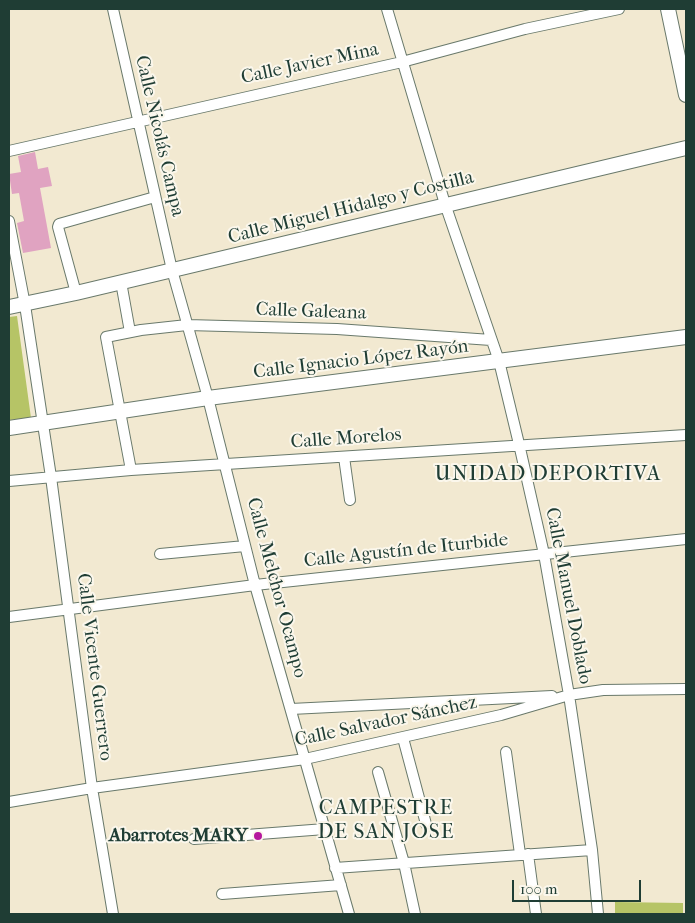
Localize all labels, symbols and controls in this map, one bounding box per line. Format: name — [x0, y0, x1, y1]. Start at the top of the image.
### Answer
street label: Calle Javier Mina — [239, 38, 381, 90]
street label: Calle Nicolás Campa — [129, 53, 189, 219]
street label: Calle Miguel Hidalgo y Costilla — [226, 166, 476, 250]
street label: Calle Galeana — [255, 299, 367, 325]
street label: Calle Ignacio López Rayón — [252, 335, 470, 385]
street label: Calle Morelos — [290, 424, 402, 454]
district label: UNIDAD DEPORTIVA — [433, 462, 663, 488]
street label: Calle Melchor Ocampo — [241, 495, 311, 681]
street label: Calle Manuel Doblado — [540, 506, 596, 686]
street label: Calle Agustín de Iturbide — [303, 529, 509, 573]
street label: Calle Vicente Guerrero — [71, 572, 117, 762]
street label: Calle Salvador Sánchez — [293, 692, 479, 752]
district label: CAMPESTRE DE SAN JOSE — [316, 796, 456, 846]
place label: Abarrotes MARY — [109, 825, 248, 847]
marker: Abarrotes MARY — [252, 830, 264, 842]
scale bar — [515, 870, 644, 902]
text: 100 m — [520, 880, 558, 898]

